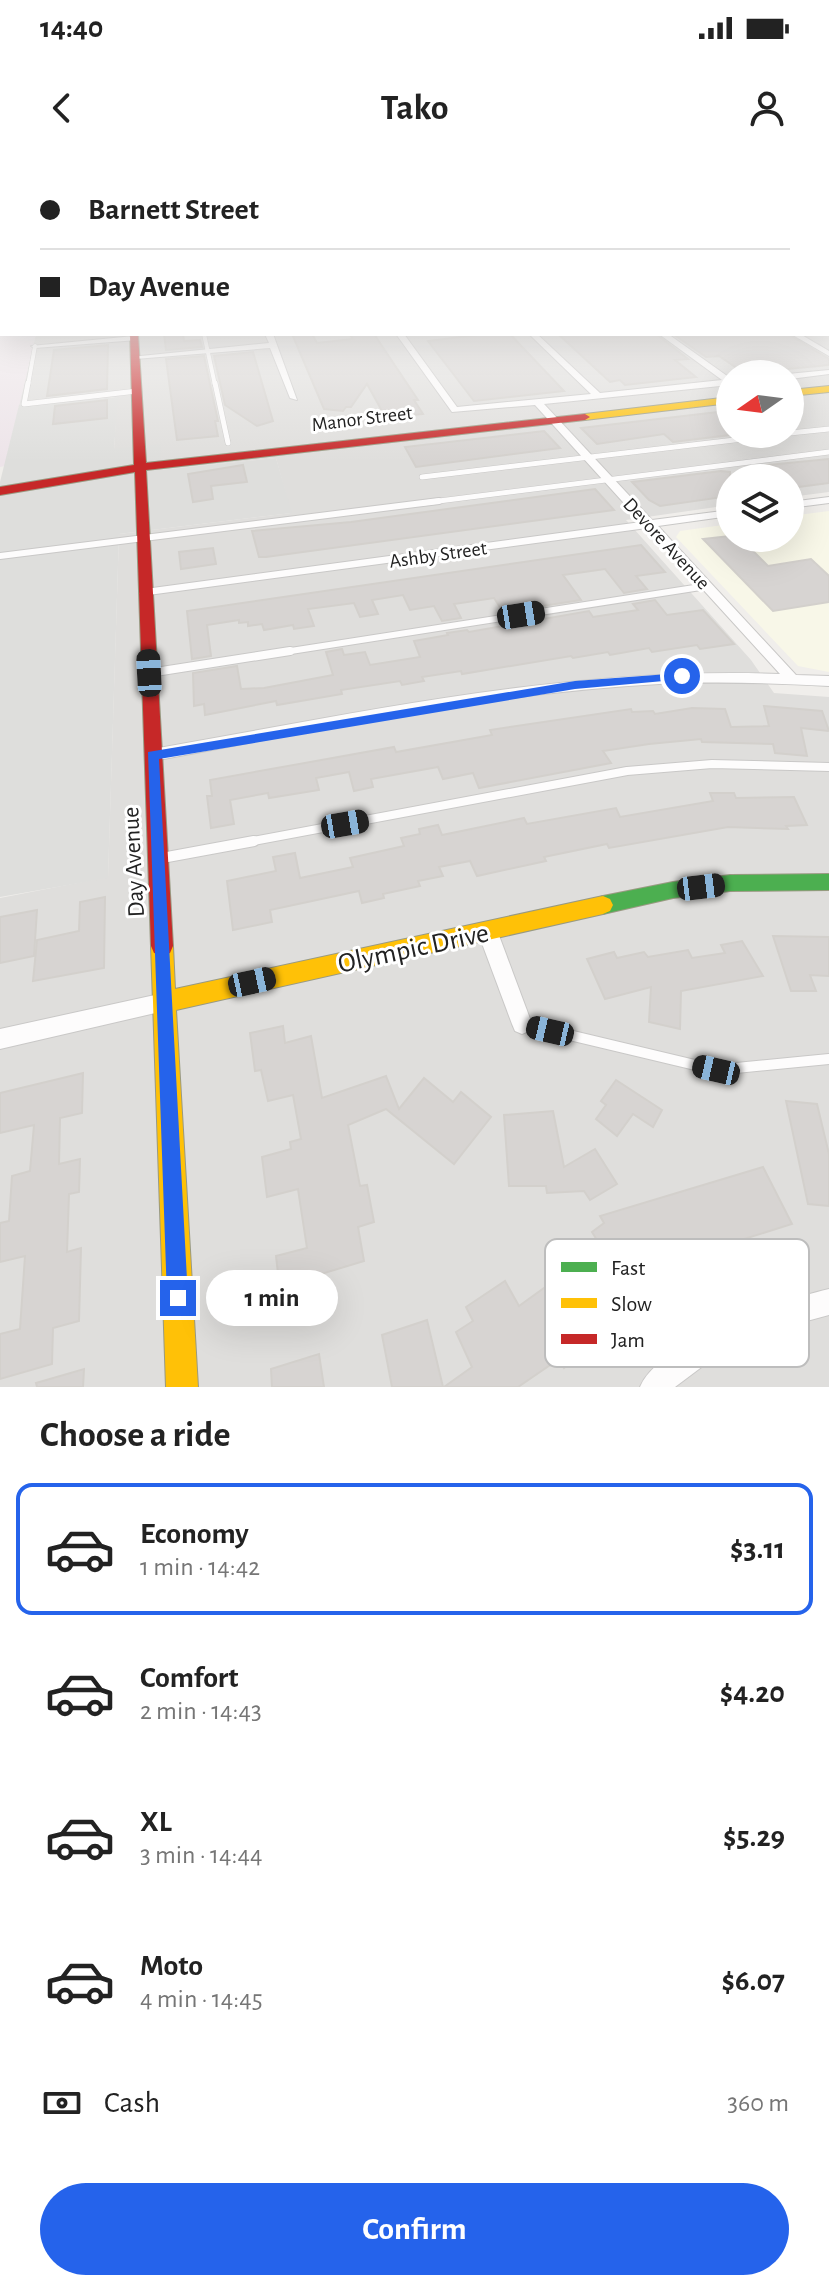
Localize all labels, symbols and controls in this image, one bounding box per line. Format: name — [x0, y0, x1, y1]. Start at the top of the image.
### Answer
text: 14:40 — [40, 13, 103, 43]
icon: back — [40, 86, 84, 130]
icon: person — [745, 86, 789, 130]
text: Tako — [380, 90, 449, 126]
text: Barnett Street — [88, 195, 259, 225]
text: Day Avenue — [88, 272, 230, 302]
north arrow — [716, 360, 804, 448]
map controls — [716, 360, 804, 552]
street label: Manor Street — [311, 403, 414, 435]
button: layers — [716, 464, 804, 552]
street label: Devore Avenue — [619, 494, 714, 593]
street label: Ashby Street — [388, 538, 489, 572]
car — [495, 599, 547, 631]
car — [136, 648, 162, 698]
route start — [664, 658, 700, 694]
street label: Day Avenue — [119, 806, 149, 918]
car — [319, 808, 371, 840]
car — [676, 872, 726, 902]
street label: Olympic Drive — [335, 919, 491, 979]
car — [226, 965, 278, 999]
car — [524, 1014, 576, 1048]
car — [690, 1053, 742, 1087]
legend — [545, 1239, 809, 1367]
text: Fast — [611, 1257, 645, 1279]
callout: 1 min — [206, 1270, 338, 1326]
route end — [160, 1280, 196, 1316]
text: 1 min — [245, 1285, 299, 1311]
text: Slow — [611, 1293, 652, 1315]
text: Jam — [611, 1329, 645, 1351]
text: Choose a ride — [40, 1417, 230, 1453]
icon: car — [44, 1513, 116, 1585]
text: Economy — [140, 1519, 249, 1549]
text: $3.11 — [730, 1534, 785, 1564]
text: 1 min · 14:42 — [140, 1554, 260, 1580]
icon: car — [44, 1657, 116, 1729]
text: Comfort — [140, 1663, 239, 1693]
text: $4.20 — [720, 1678, 785, 1708]
text: 2 min · 14:43 — [140, 1698, 262, 1724]
icon: car — [44, 1801, 116, 1873]
text: XL — [140, 1807, 172, 1837]
text: $5.29 — [723, 1822, 785, 1852]
text: 3 min · 14:44 — [140, 1842, 262, 1868]
icon: car — [44, 1945, 116, 2017]
text: Moto — [140, 1951, 203, 1981]
text: $6.07 — [722, 1966, 785, 1996]
text: 4 min · 14:45 — [140, 1986, 263, 2012]
icon: cash — [40, 2081, 84, 2125]
text: Cash — [104, 2088, 160, 2118]
text: 360 m — [727, 2090, 789, 2116]
button: Confirm — [40, 2183, 789, 2275]

